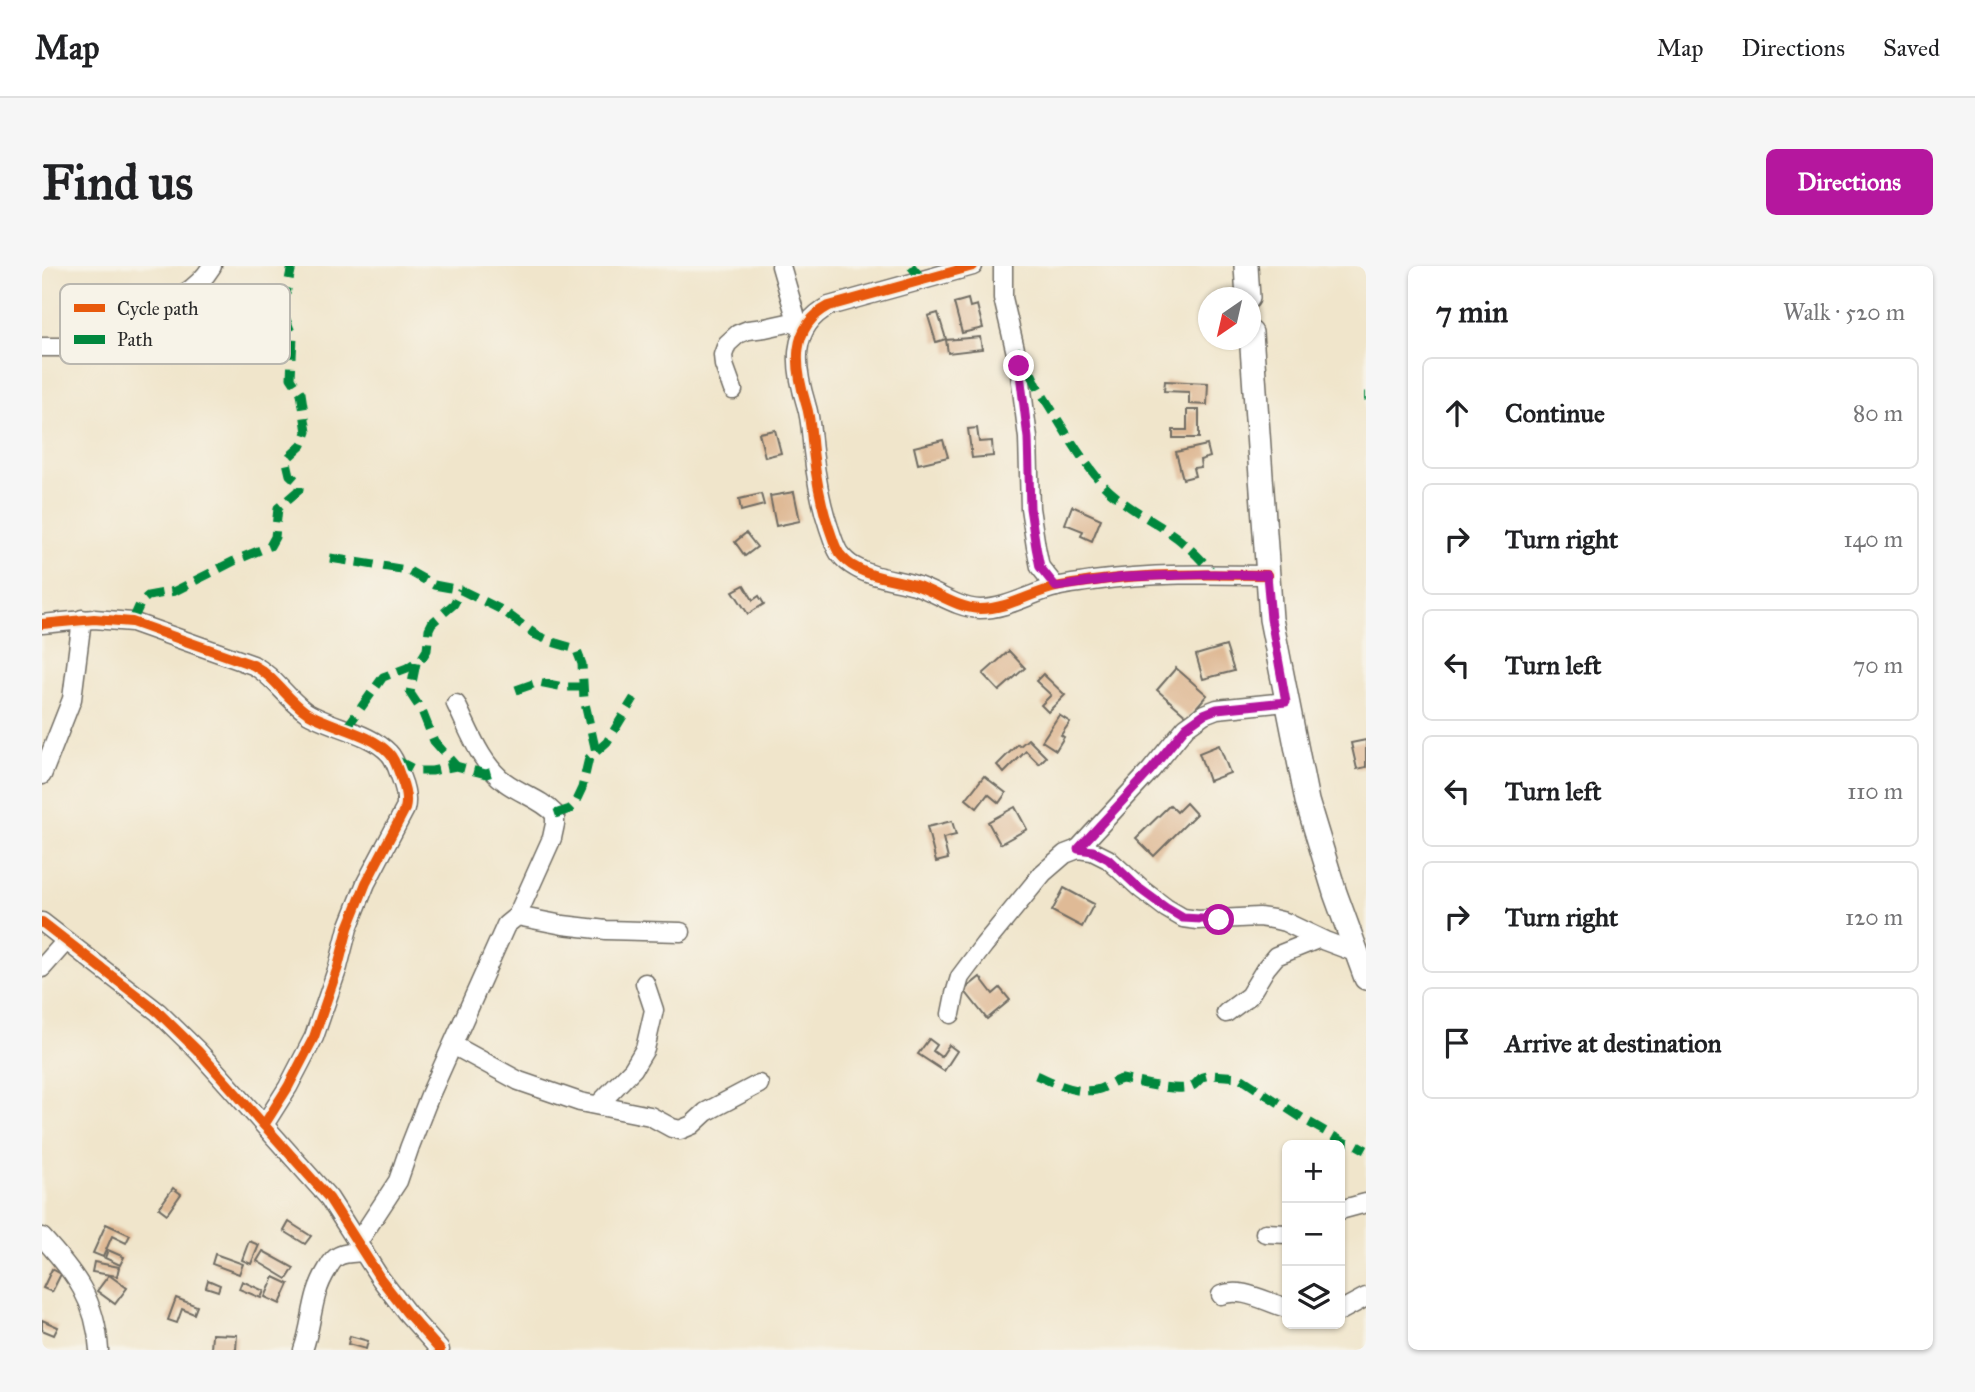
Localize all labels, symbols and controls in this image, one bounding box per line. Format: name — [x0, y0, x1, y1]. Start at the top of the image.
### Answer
text: Map — [35, 28, 99, 68]
text: Map — [1657, 33, 1704, 63]
text: Directions — [1742, 33, 1845, 63]
text: Saved — [1883, 33, 1940, 63]
button: Directions — [1766, 149, 1933, 215]
text: Find us — [42, 153, 193, 212]
legend — [60, 284, 290, 364]
north arrow — [1198, 287, 1261, 350]
text: 7 min — [1436, 294, 1508, 330]
text: Cycle path — [117, 297, 199, 320]
text: Walk · 520 m — [1783, 298, 1905, 326]
text: Path — [117, 328, 153, 351]
route end — [1003, 350, 1034, 381]
icon: ahead — [1438, 394, 1476, 432]
text: Continue — [1505, 397, 1605, 429]
text: 80 m — [1853, 399, 1903, 427]
icon: right — [1438, 520, 1476, 558]
text: Turn right — [1505, 523, 1618, 555]
text: 140 m — [1843, 525, 1903, 553]
icon: left — [1438, 646, 1476, 684]
text: Turn left — [1505, 649, 1601, 681]
text: 70 m — [1853, 651, 1903, 679]
icon: left — [1438, 772, 1476, 810]
text: Turn left — [1505, 775, 1601, 807]
text: 110 m — [1847, 777, 1903, 805]
icon: right — [1438, 898, 1476, 936]
text: Turn right — [1505, 901, 1618, 933]
text: 120 m — [1845, 903, 1903, 931]
route start — [1203, 904, 1234, 935]
icon: arrive — [1438, 1024, 1476, 1062]
text: Arrive at destination — [1505, 1027, 1722, 1059]
map controls — [1282, 1140, 1345, 1329]
button: + — [1282, 1140, 1345, 1203]
button: − — [1282, 1203, 1345, 1266]
button: layers — [1282, 1266, 1345, 1329]

